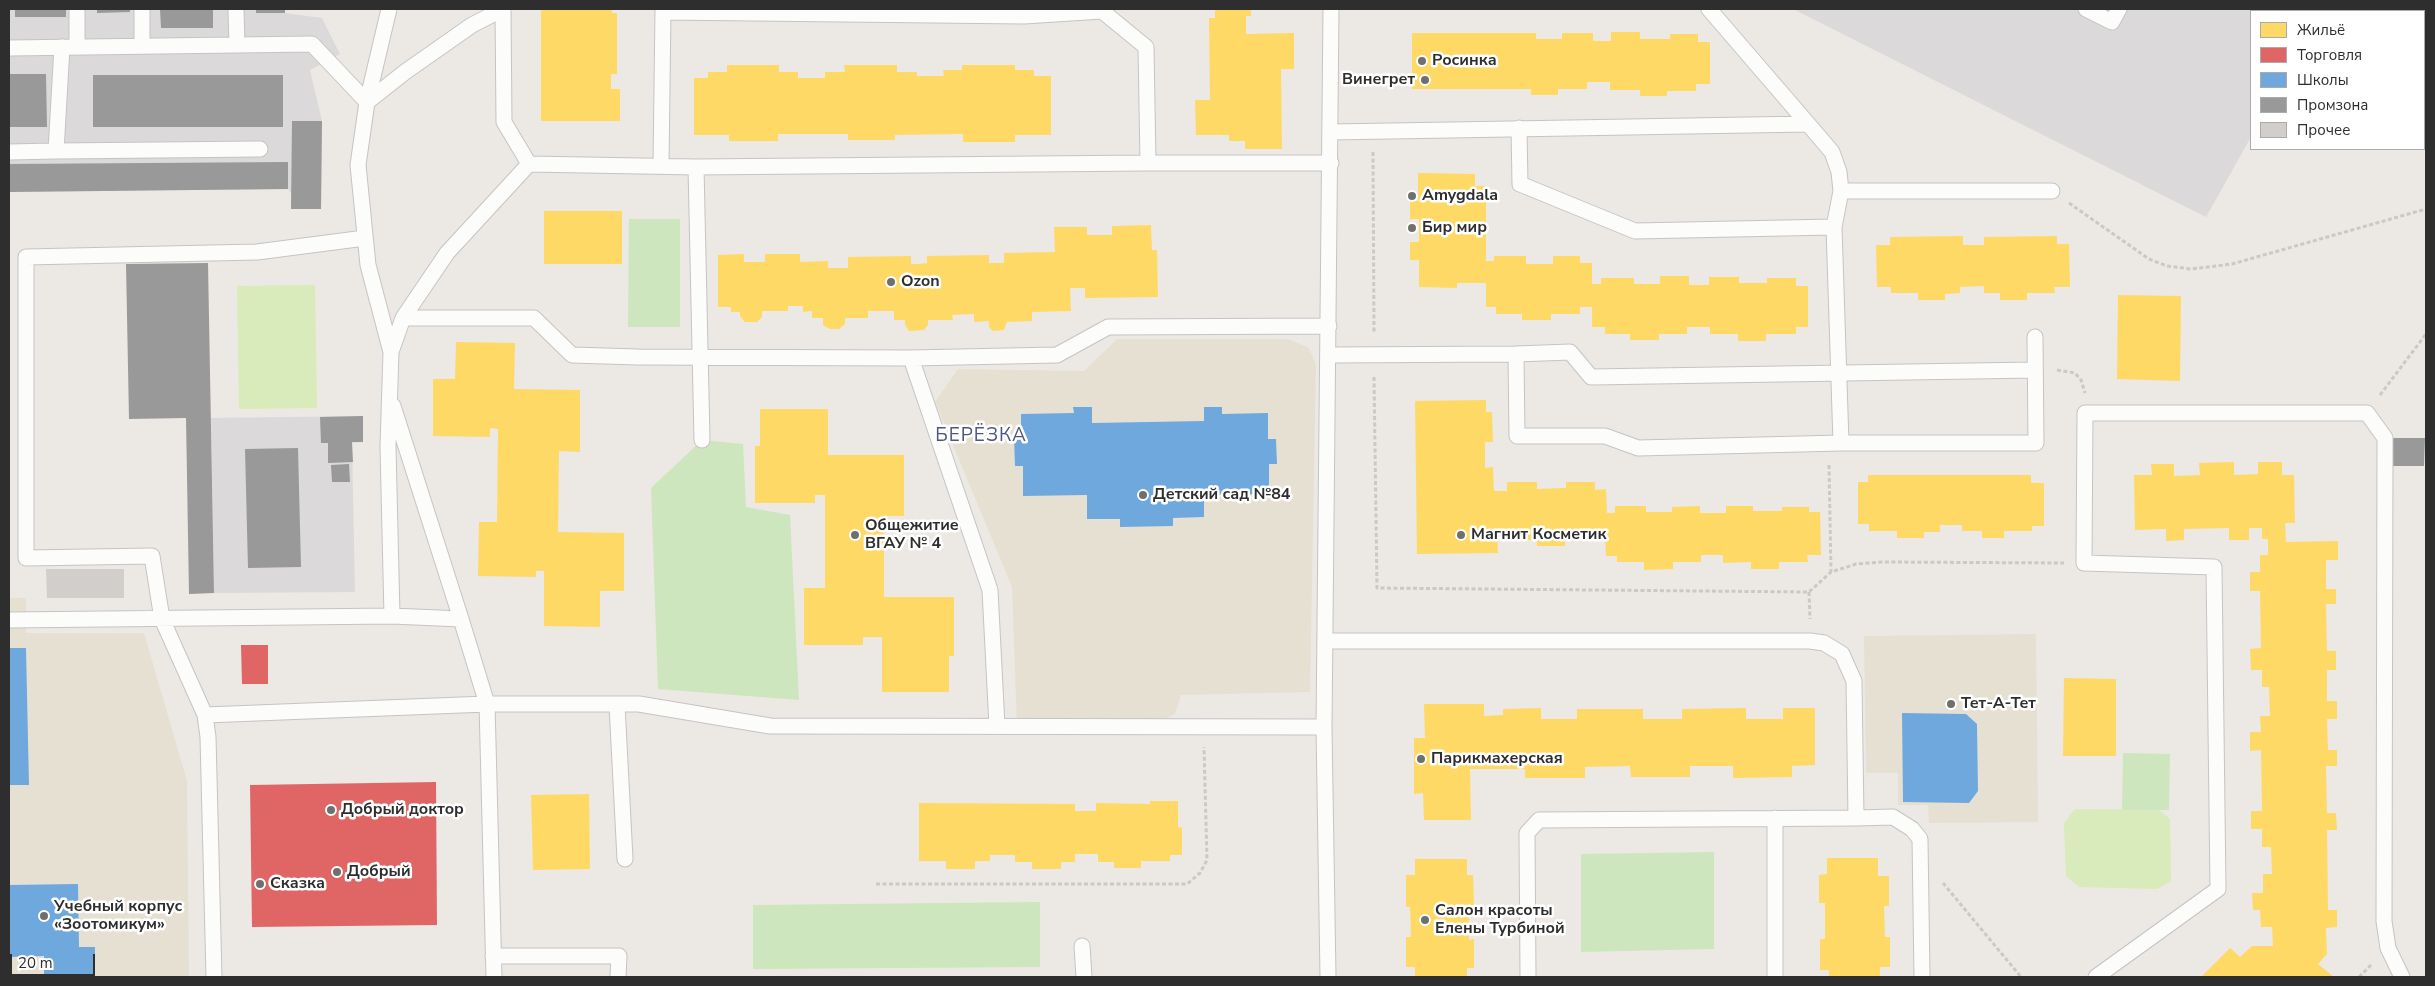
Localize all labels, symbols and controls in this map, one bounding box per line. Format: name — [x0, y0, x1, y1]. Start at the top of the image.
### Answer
legend — [2250, 10, 2425, 150]
text: Жильё — [2297, 20, 2345, 40]
text: Торговля — [2297, 45, 2362, 65]
place label: Росинка — [1432, 51, 1497, 71]
marker: Росинка — [1416, 55, 1428, 67]
place label: Винегрет — [1342, 70, 1415, 90]
text: Школы — [2297, 70, 2349, 90]
marker: Винегрет — [1419, 74, 1431, 86]
text: Промзона — [2297, 95, 2368, 115]
text: Прочее — [2297, 120, 2350, 140]
place label: Amygdala — [1422, 186, 1498, 206]
marker: Amygdala — [1406, 190, 1418, 202]
place label: Бир мир — [1422, 218, 1487, 238]
marker: Бир мир — [1406, 222, 1418, 234]
place label: Ozon — [901, 272, 940, 292]
marker: Ozon — [885, 276, 897, 288]
district label: БЕРЁЗКА — [934, 425, 1028, 447]
place label: Детский сад №84 — [1153, 485, 1290, 505]
marker: Детский сад №84 — [1137, 489, 1149, 501]
place label: Общежитие ВГАУ № 4 — [865, 516, 959, 554]
place label: Магнит Косметик — [1471, 525, 1606, 545]
marker: Общежитие ВГАУ № 4 — [849, 529, 861, 541]
marker: Магнит Косметик — [1455, 529, 1467, 541]
place label: Тет-А-Тет — [1961, 694, 2036, 714]
marker: Тет-А-Тет — [1945, 698, 1957, 710]
place label: Парикмахерская — [1431, 749, 1563, 769]
marker: Парикмахерская — [1415, 753, 1427, 765]
place label: Добрый доктор — [341, 800, 464, 820]
marker: Добрый доктор — [325, 804, 337, 816]
place label: Добрый — [347, 862, 411, 882]
marker: Добрый — [331, 866, 343, 878]
place label: Сказка — [270, 874, 325, 894]
marker: Сказка — [254, 878, 266, 890]
place label: Учебный корпус «Зоотомикум» — [54, 897, 182, 935]
place label: Салон красоты Елены Турбиной — [1435, 901, 1565, 939]
marker: Учебный корпус «Зоотомикум» — [38, 910, 50, 922]
marker: Салон красоты Елены Турбиной — [1419, 914, 1431, 926]
scale bar — [12, 944, 98, 976]
text: 20 m — [18, 953, 53, 973]

